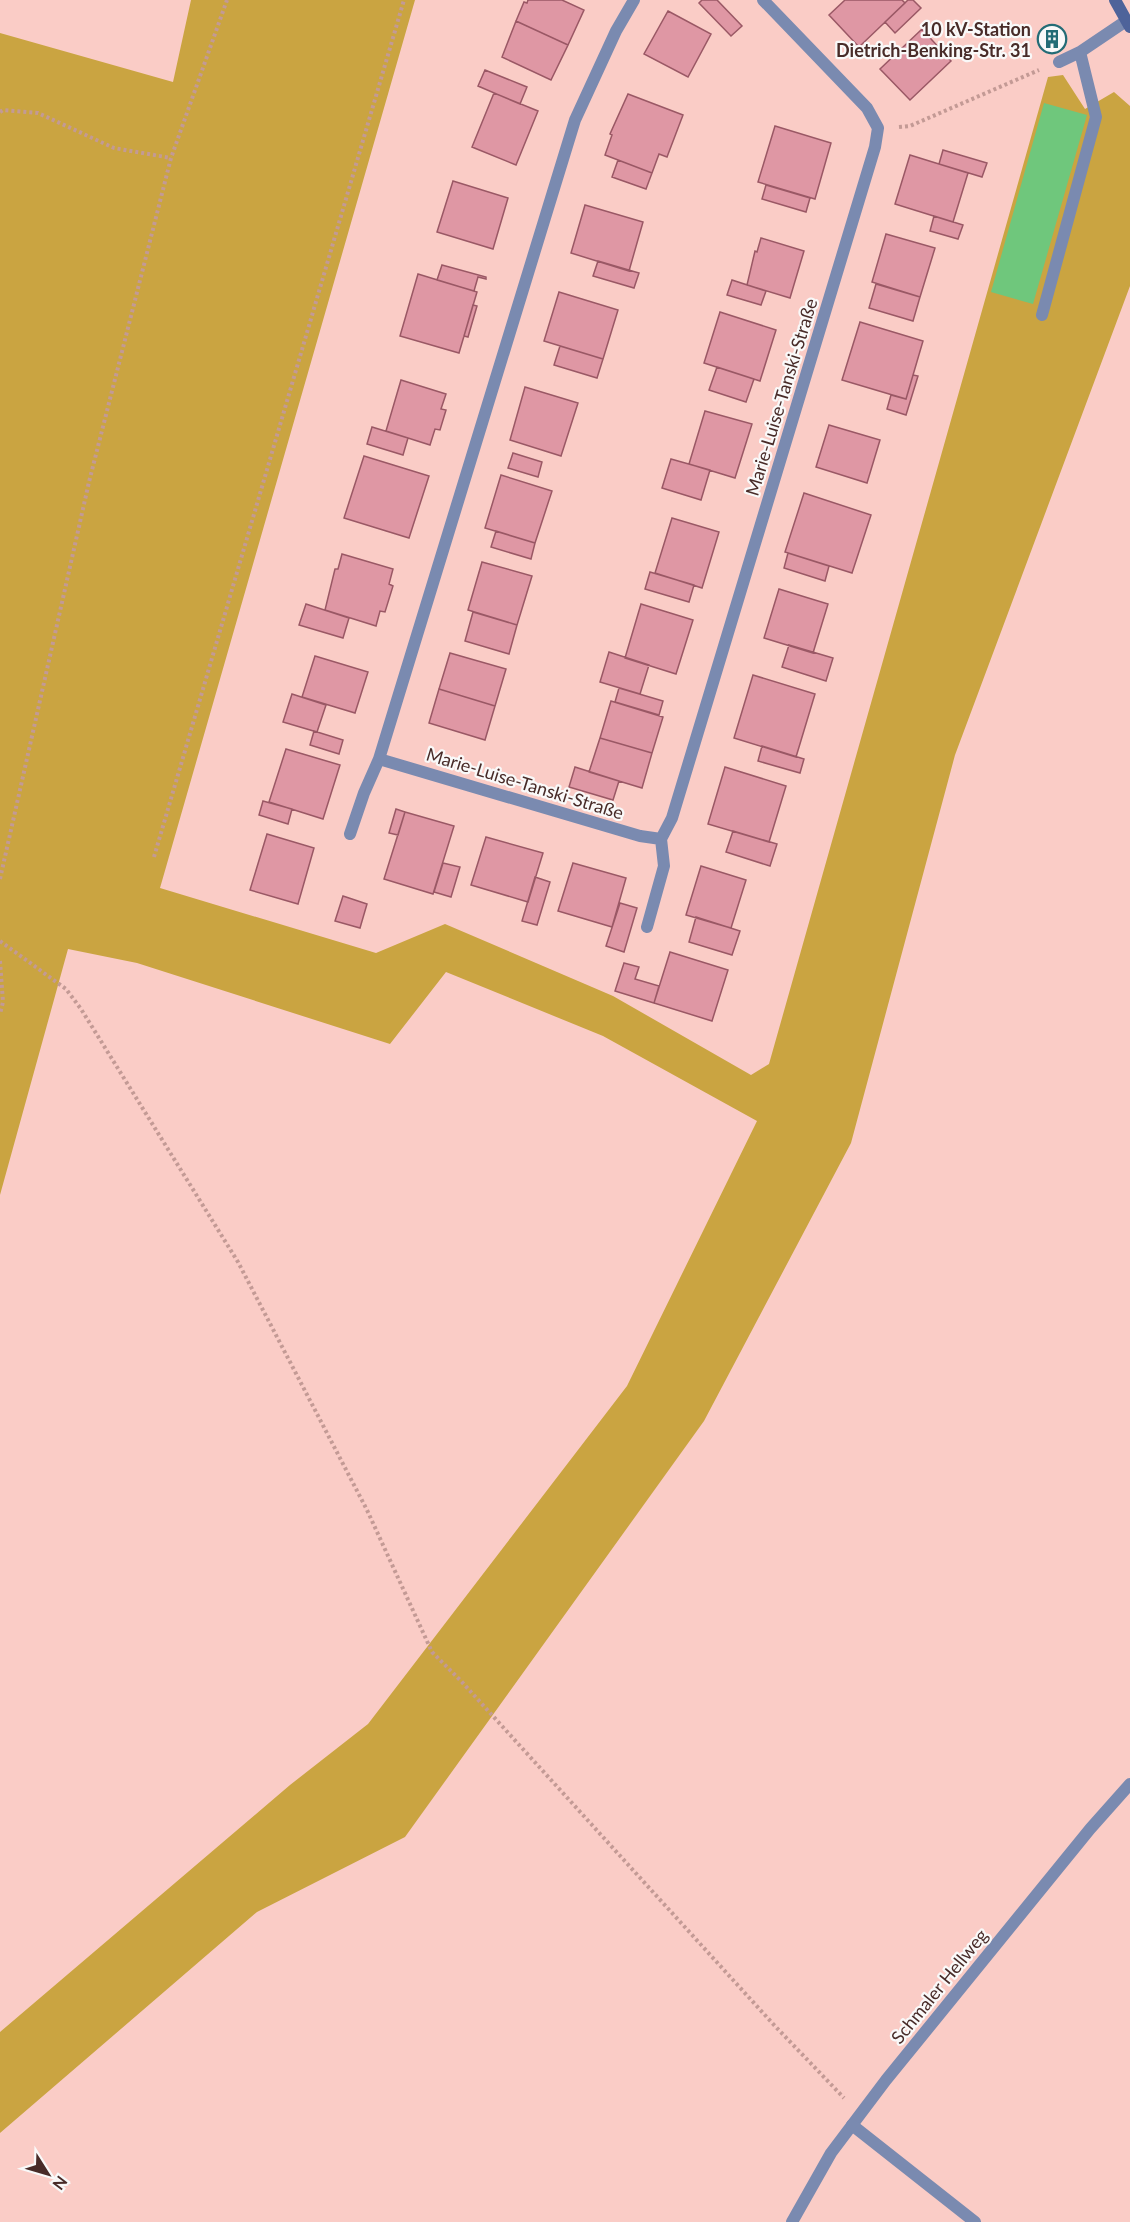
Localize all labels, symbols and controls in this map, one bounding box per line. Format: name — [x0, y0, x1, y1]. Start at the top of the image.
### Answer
place label: 10 kV-Station Dietrich-Benking-Str. 31 — [836, 18, 1031, 61]
building icon: 10 kV-Station Dietrich-Benking-Str. 31 — [1036, 23, 1068, 55]
street label: Marie-Luise-Tanski-Straße — [741, 296, 821, 498]
street label: Marie-Luise-Tanski-Straße — [424, 743, 626, 823]
street label: Schmaler Hellweg — [886, 1924, 992, 2048]
north arrow — [18, 2144, 78, 2204]
text: N — [49, 2173, 72, 2194]

